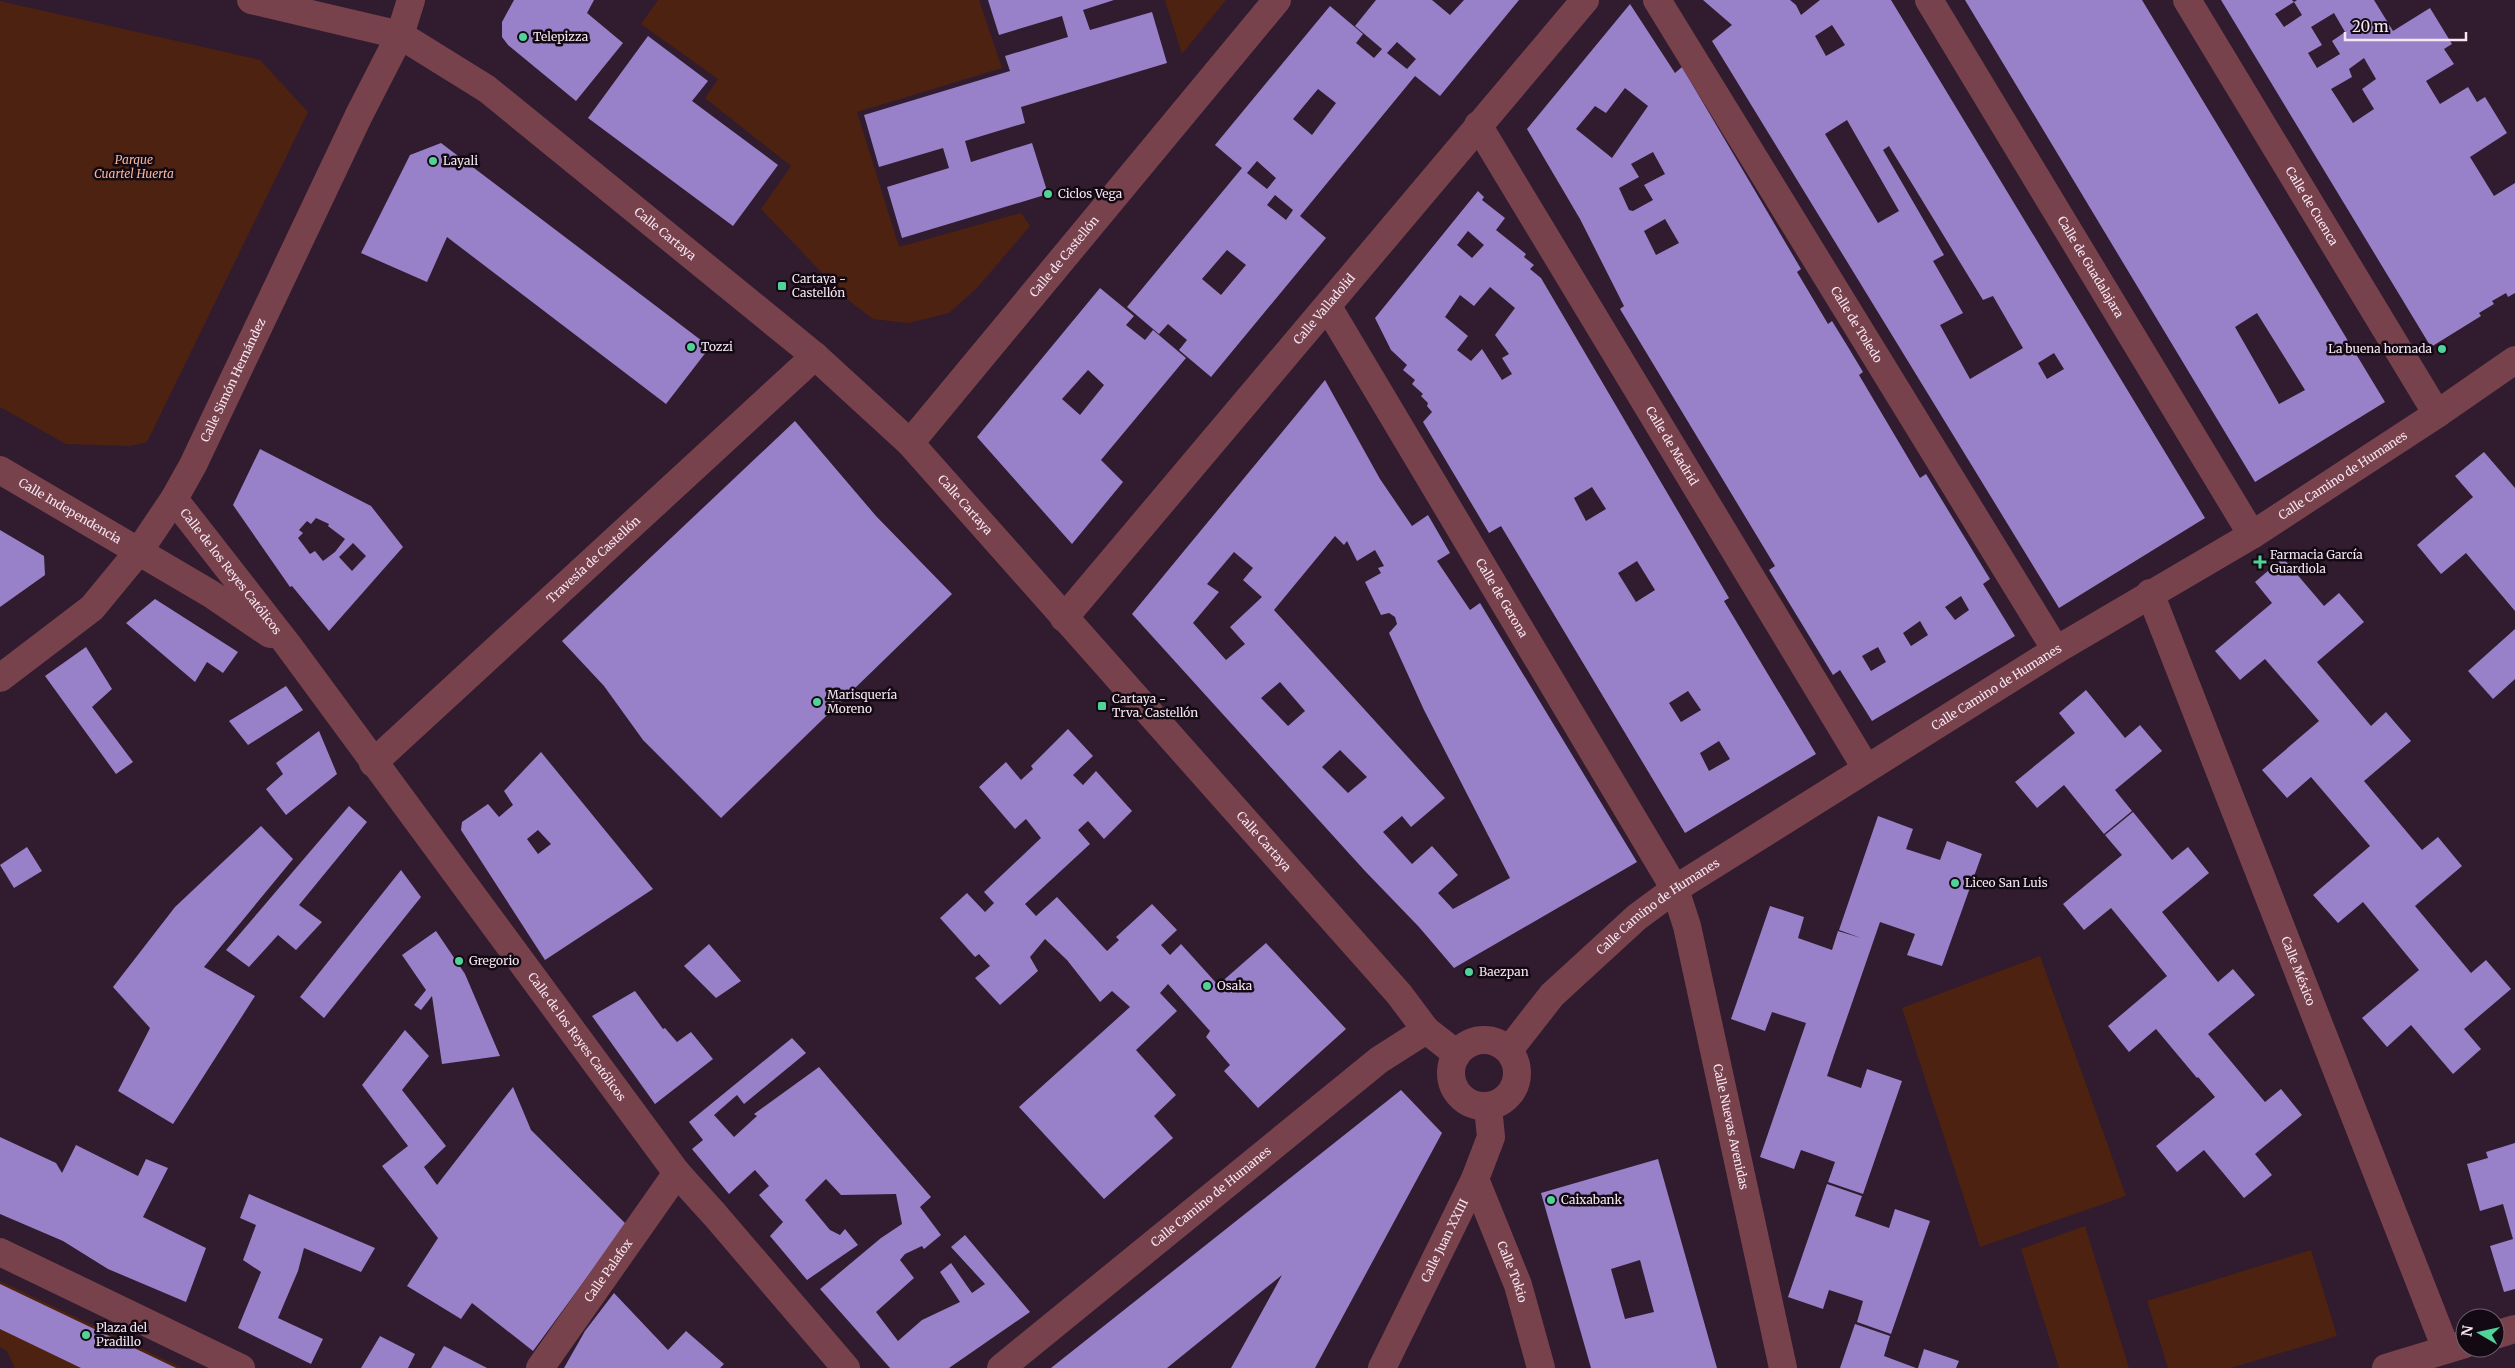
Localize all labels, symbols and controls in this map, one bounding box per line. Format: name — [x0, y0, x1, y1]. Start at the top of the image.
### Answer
scale bar — [2345, 10, 2466, 42]
text: 20 m — [2352, 17, 2389, 36]
place label: Telepizza — [533, 29, 589, 44]
marker: Telepizza — [517, 31, 529, 43]
park label: Parque Cuartel Huerta — [94, 152, 174, 181]
place label: Layali — [443, 153, 478, 168]
marker: Layali — [427, 155, 439, 167]
street label: Calle de Cuenca — [2282, 164, 2342, 249]
place label: Ciclos Vega — [1058, 186, 1123, 201]
marker: Ciclos Vega — [1042, 188, 1054, 200]
street label: Calle Cartaya — [631, 204, 700, 263]
street label: Calle de Castellón — [1026, 213, 1102, 300]
street label: Calle de Guadalajara — [2054, 213, 2127, 321]
street label: Calle Valladolid — [1290, 270, 1358, 347]
place label: Cartaya - Castellón — [792, 271, 846, 300]
marker: Cartaya - Castellón — [776, 280, 788, 292]
street label: Calle de Toledo — [1828, 284, 1886, 365]
street label: Calle Simón Hernández — [197, 315, 269, 444]
place label: Tozzi — [701, 339, 733, 354]
marker: Tozzi — [685, 341, 697, 353]
place label: La buena hornada — [2328, 341, 2433, 356]
marker: La buena hornada — [2436, 343, 2448, 355]
street label: Calle de Madrid — [1643, 404, 1702, 488]
street label: Calle Camino de Humanes — [2275, 427, 2410, 523]
street label: Calle Cartaya — [935, 472, 996, 538]
street label: Calle Independencia — [16, 475, 125, 547]
street label: Calle de los Reyes Católicos — [177, 505, 285, 637]
street label: Travesía de Castellón — [543, 513, 643, 606]
place label: Farmacia García Guardiola — [2270, 547, 2363, 576]
street label: Calle de Gerona — [1473, 556, 1532, 641]
marker: Farmacia García Guardiola — [2254, 556, 2266, 568]
street label: Calle Camino de Humanes — [1928, 640, 2064, 733]
place label: Marisquería Moreno — [827, 687, 898, 716]
place label: Cartaya - Trva. Castellón — [1112, 691, 1198, 720]
marker: Marisquería Moreno — [811, 696, 823, 708]
marker: Cartaya - Trva. Castellón — [1096, 700, 1108, 712]
street label: Calle Cartaya — [1233, 808, 1295, 875]
street label: Calle Camino de Humanes — [1593, 855, 1722, 958]
place label: Liceo San Luis — [1965, 875, 2048, 890]
marker: Liceo San Luis — [1949, 877, 1961, 889]
street label: Calle México — [2278, 934, 2319, 1008]
place label: Gregorio — [469, 953, 519, 968]
marker: Gregorio — [453, 955, 465, 967]
place label: Baezpan — [1479, 964, 1529, 979]
marker: Baezpan — [1463, 966, 1475, 978]
street label: Calle de los Reyes Católicos — [525, 970, 629, 1104]
place label: Osaka — [1217, 978, 1253, 993]
marker: Osaka — [1201, 980, 1213, 992]
street label: Calle Nuevas Avenidas — [1710, 1063, 1752, 1191]
street label: Calle Camino de Humanes — [1148, 1143, 1274, 1250]
place label: Caixabank — [1561, 1192, 1623, 1207]
marker: Caixabank — [1545, 1194, 1557, 1206]
street label: Calle Juan XXIII — [1417, 1196, 1471, 1284]
street label: Calle Palafox — [581, 1235, 636, 1305]
street label: Calle Tokio — [1494, 1239, 1530, 1304]
north arrow — [2455, 1308, 2505, 1358]
place label: Plaza del Pradillo — [96, 1320, 147, 1349]
text: N — [2457, 1324, 2477, 1338]
marker: Plaza del Pradillo — [80, 1329, 92, 1341]

